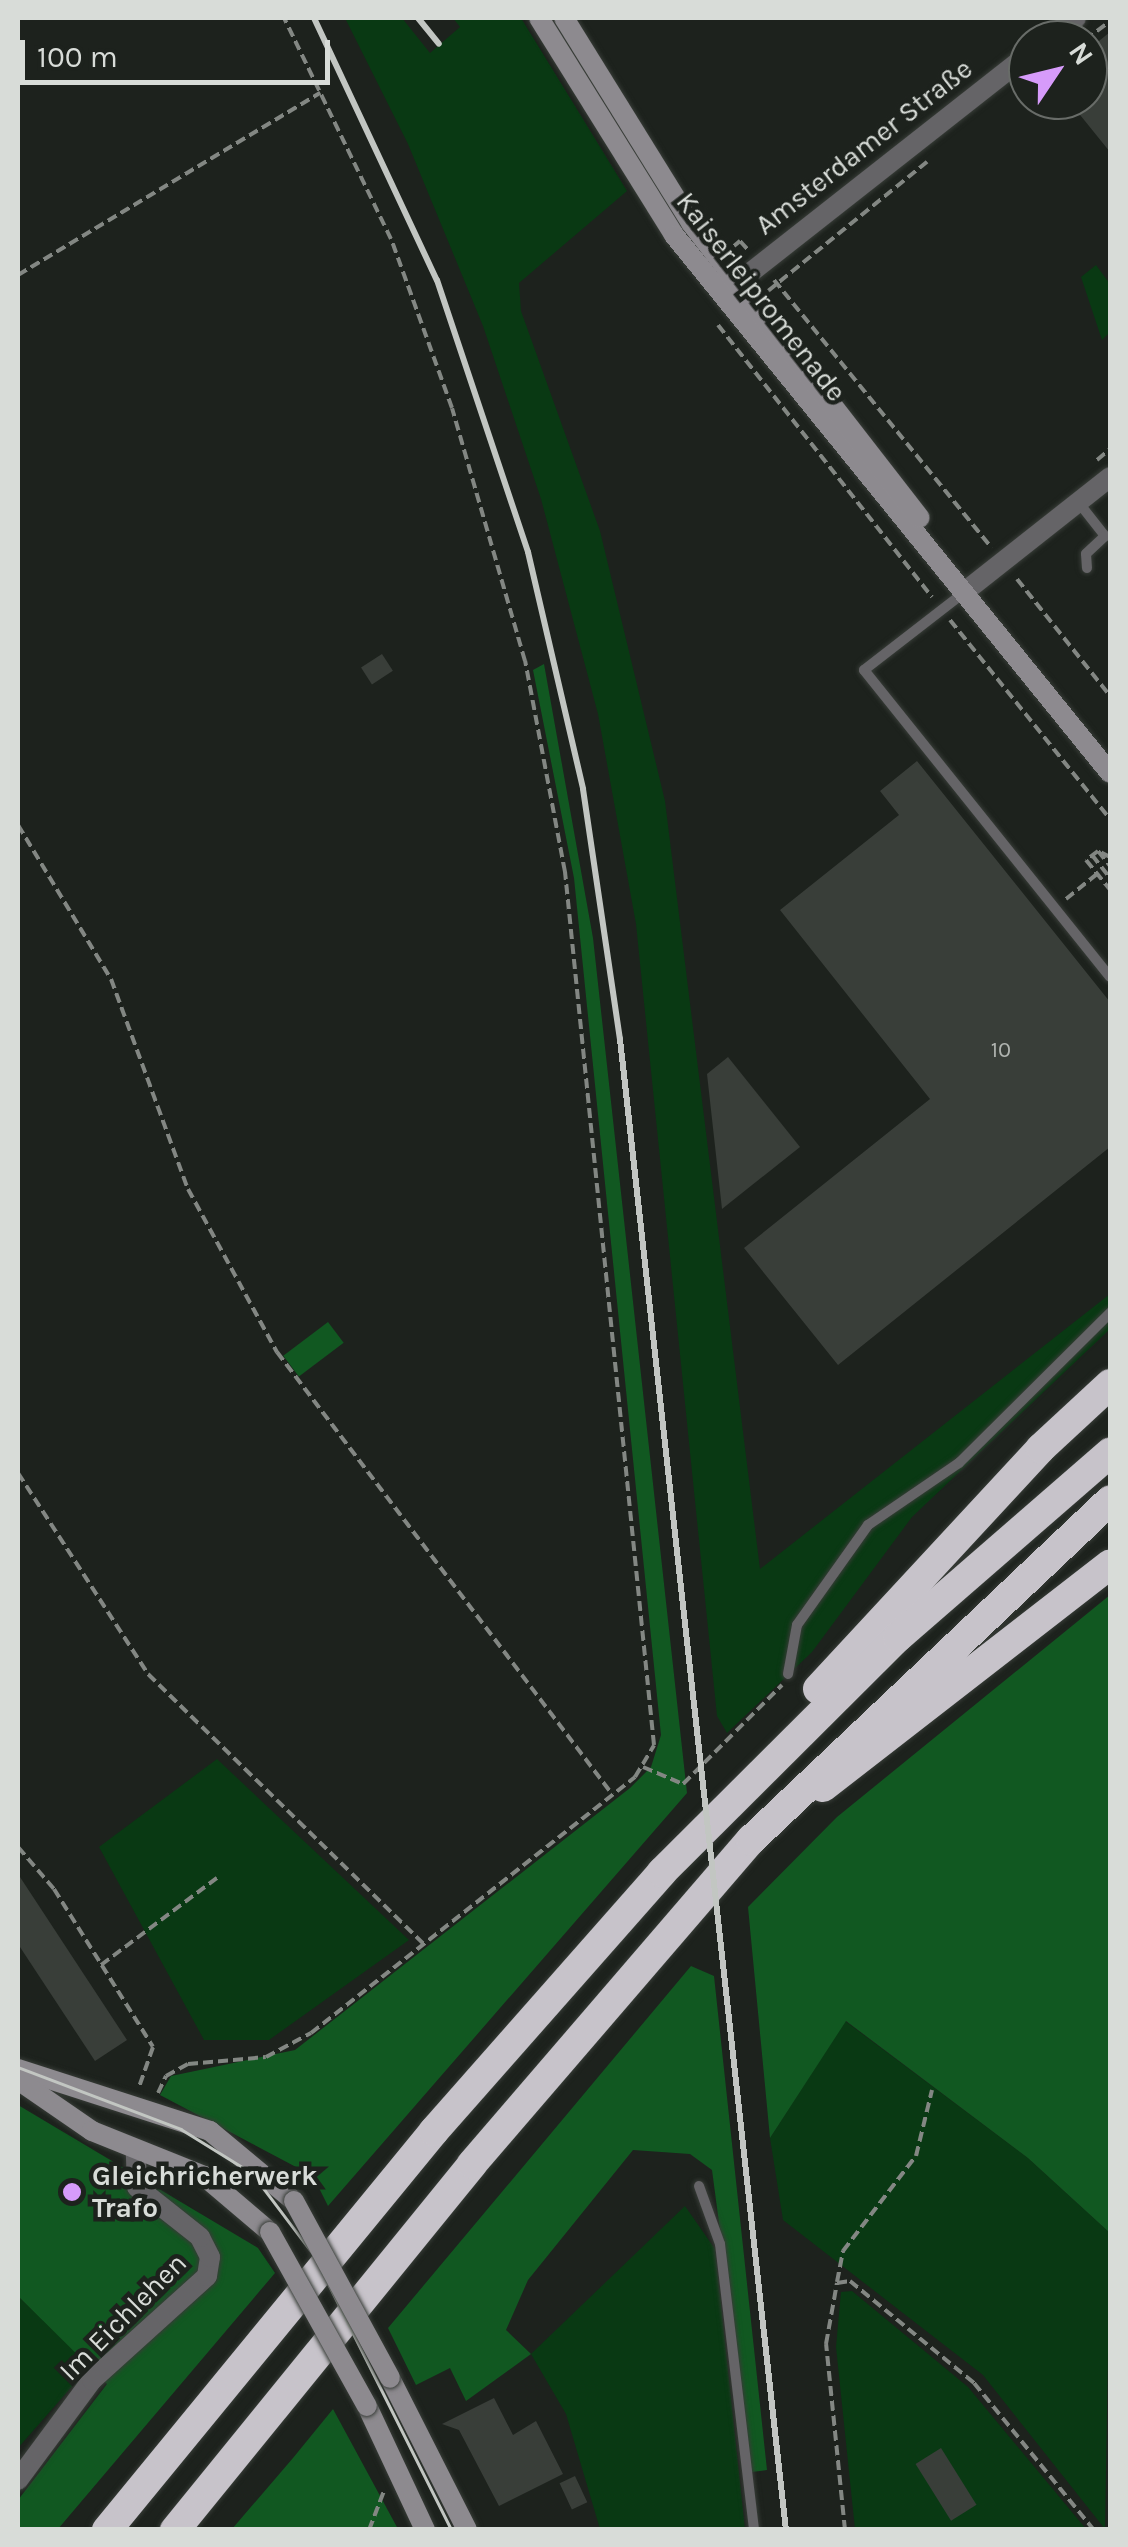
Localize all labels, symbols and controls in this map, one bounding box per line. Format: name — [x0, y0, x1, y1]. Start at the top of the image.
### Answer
scale bar — [25, 20, 335, 82]
north arrow — [1008, 20, 1108, 120]
text: N — [1062, 36, 1101, 71]
text: 100 m — [37, 39, 118, 75]
street label: Amsterdamer Straße — [749, 52, 979, 242]
street label: Kaiserleipromenade — [669, 186, 853, 408]
house number: 10 — [991, 1038, 1011, 1064]
place label: Gleichricherwerk Trafo — [92, 2159, 318, 2225]
marker: Gleichricherwerk Trafo — [61, 2181, 83, 2203]
street label: Im Eichlehen — [52, 2246, 194, 2388]

